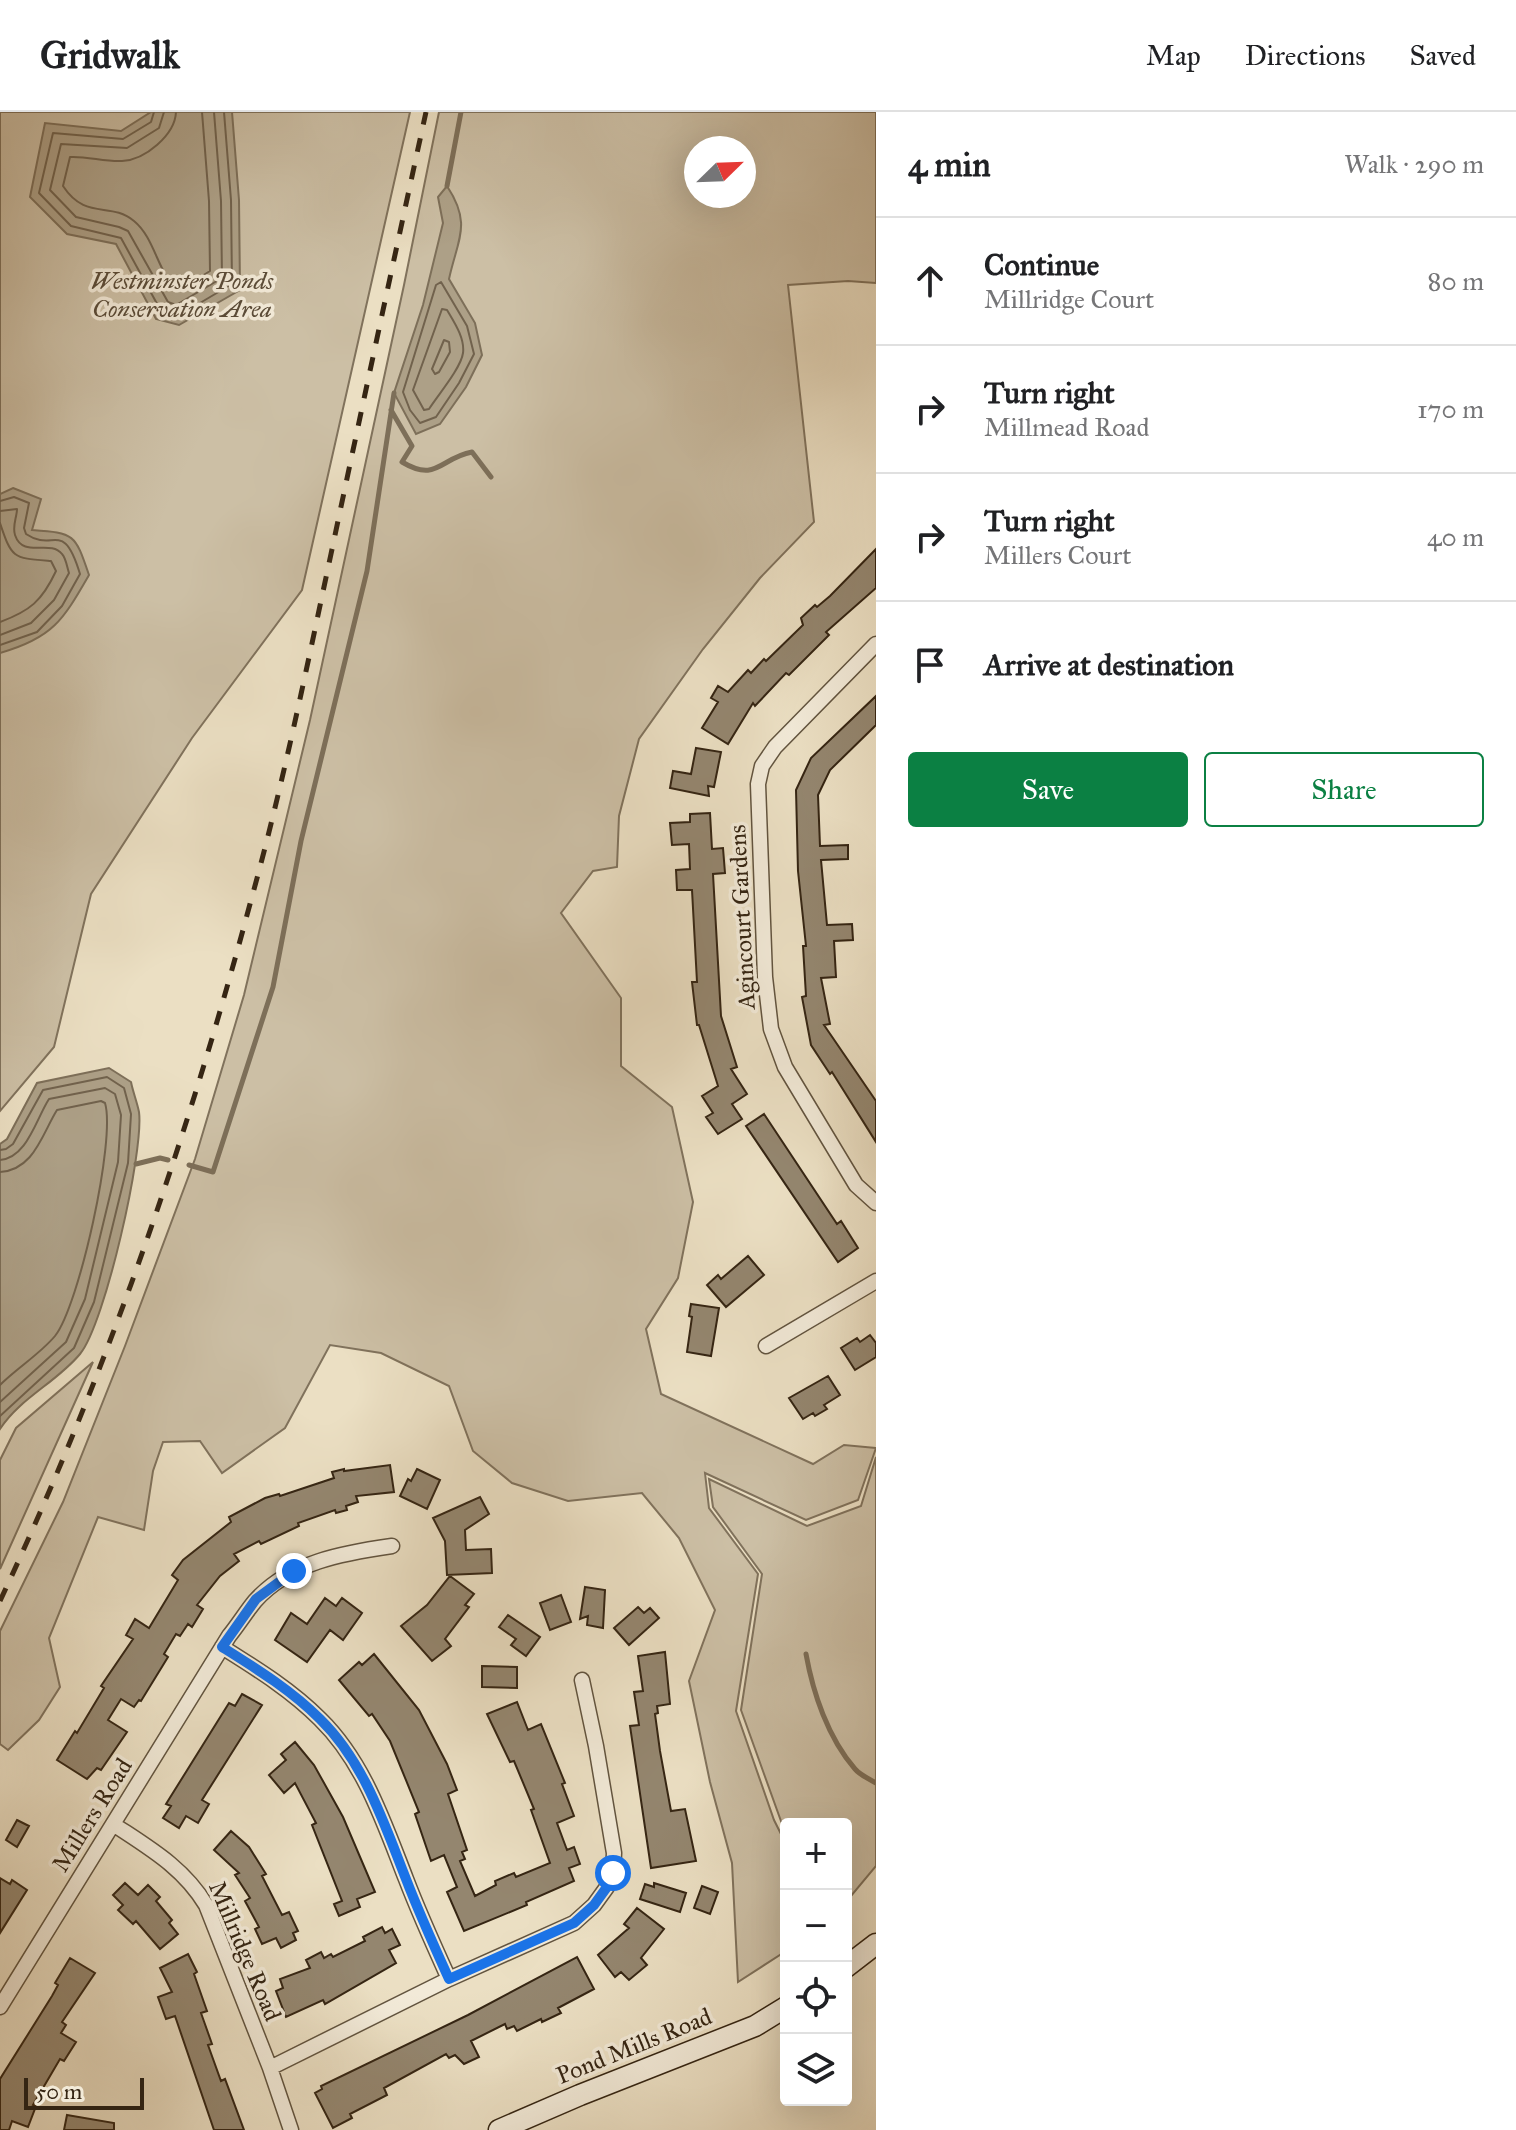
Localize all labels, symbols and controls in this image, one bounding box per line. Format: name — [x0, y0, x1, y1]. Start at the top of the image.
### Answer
text: Gridwalk — [40, 32, 180, 78]
text: Map — [1146, 38, 1201, 73]
text: Directions — [1245, 38, 1366, 73]
text: Saved — [1410, 38, 1476, 73]
north arrow — [684, 136, 756, 208]
text: 4 min — [908, 144, 991, 185]
text: Walk · 290 m — [1344, 148, 1484, 180]
text: Continue — [984, 247, 1099, 283]
icon: ahead — [908, 259, 952, 303]
text: 80 m — [1428, 265, 1484, 297]
park label: Westminster Ponds Conservation Area — [91, 266, 274, 324]
text: Millridge Court — [984, 283, 1154, 315]
text: Turn right — [984, 375, 1115, 411]
icon: right — [908, 387, 952, 431]
text: 170 m — [1417, 393, 1484, 425]
text: Millmead Road — [984, 411, 1150, 443]
text: Turn right — [984, 503, 1115, 539]
icon: right — [908, 515, 952, 559]
text: 40 m — [1427, 521, 1484, 553]
text: Millers Court — [984, 539, 1131, 571]
icon: arrive — [908, 643, 952, 687]
text: Arrive at destination — [984, 647, 1234, 683]
button: Save — [908, 752, 1188, 827]
button: Share — [1204, 752, 1484, 827]
street label: Agincourt Gardens — [722, 824, 762, 1011]
route end — [276, 1553, 312, 1589]
street label: Millers Road — [45, 1753, 139, 1877]
map controls — [780, 1818, 852, 2106]
button: + — [780, 1818, 852, 1890]
route start — [595, 1855, 631, 1891]
street label: Millridge Road — [202, 1876, 288, 2026]
button: − — [780, 1890, 852, 1962]
button: locate — [780, 1962, 852, 2034]
street label: Pond Mills Road — [552, 2001, 716, 2091]
button: layers — [780, 2034, 852, 2106]
scale bar — [24, 2074, 144, 2110]
text: 50 m — [36, 2078, 82, 2105]

